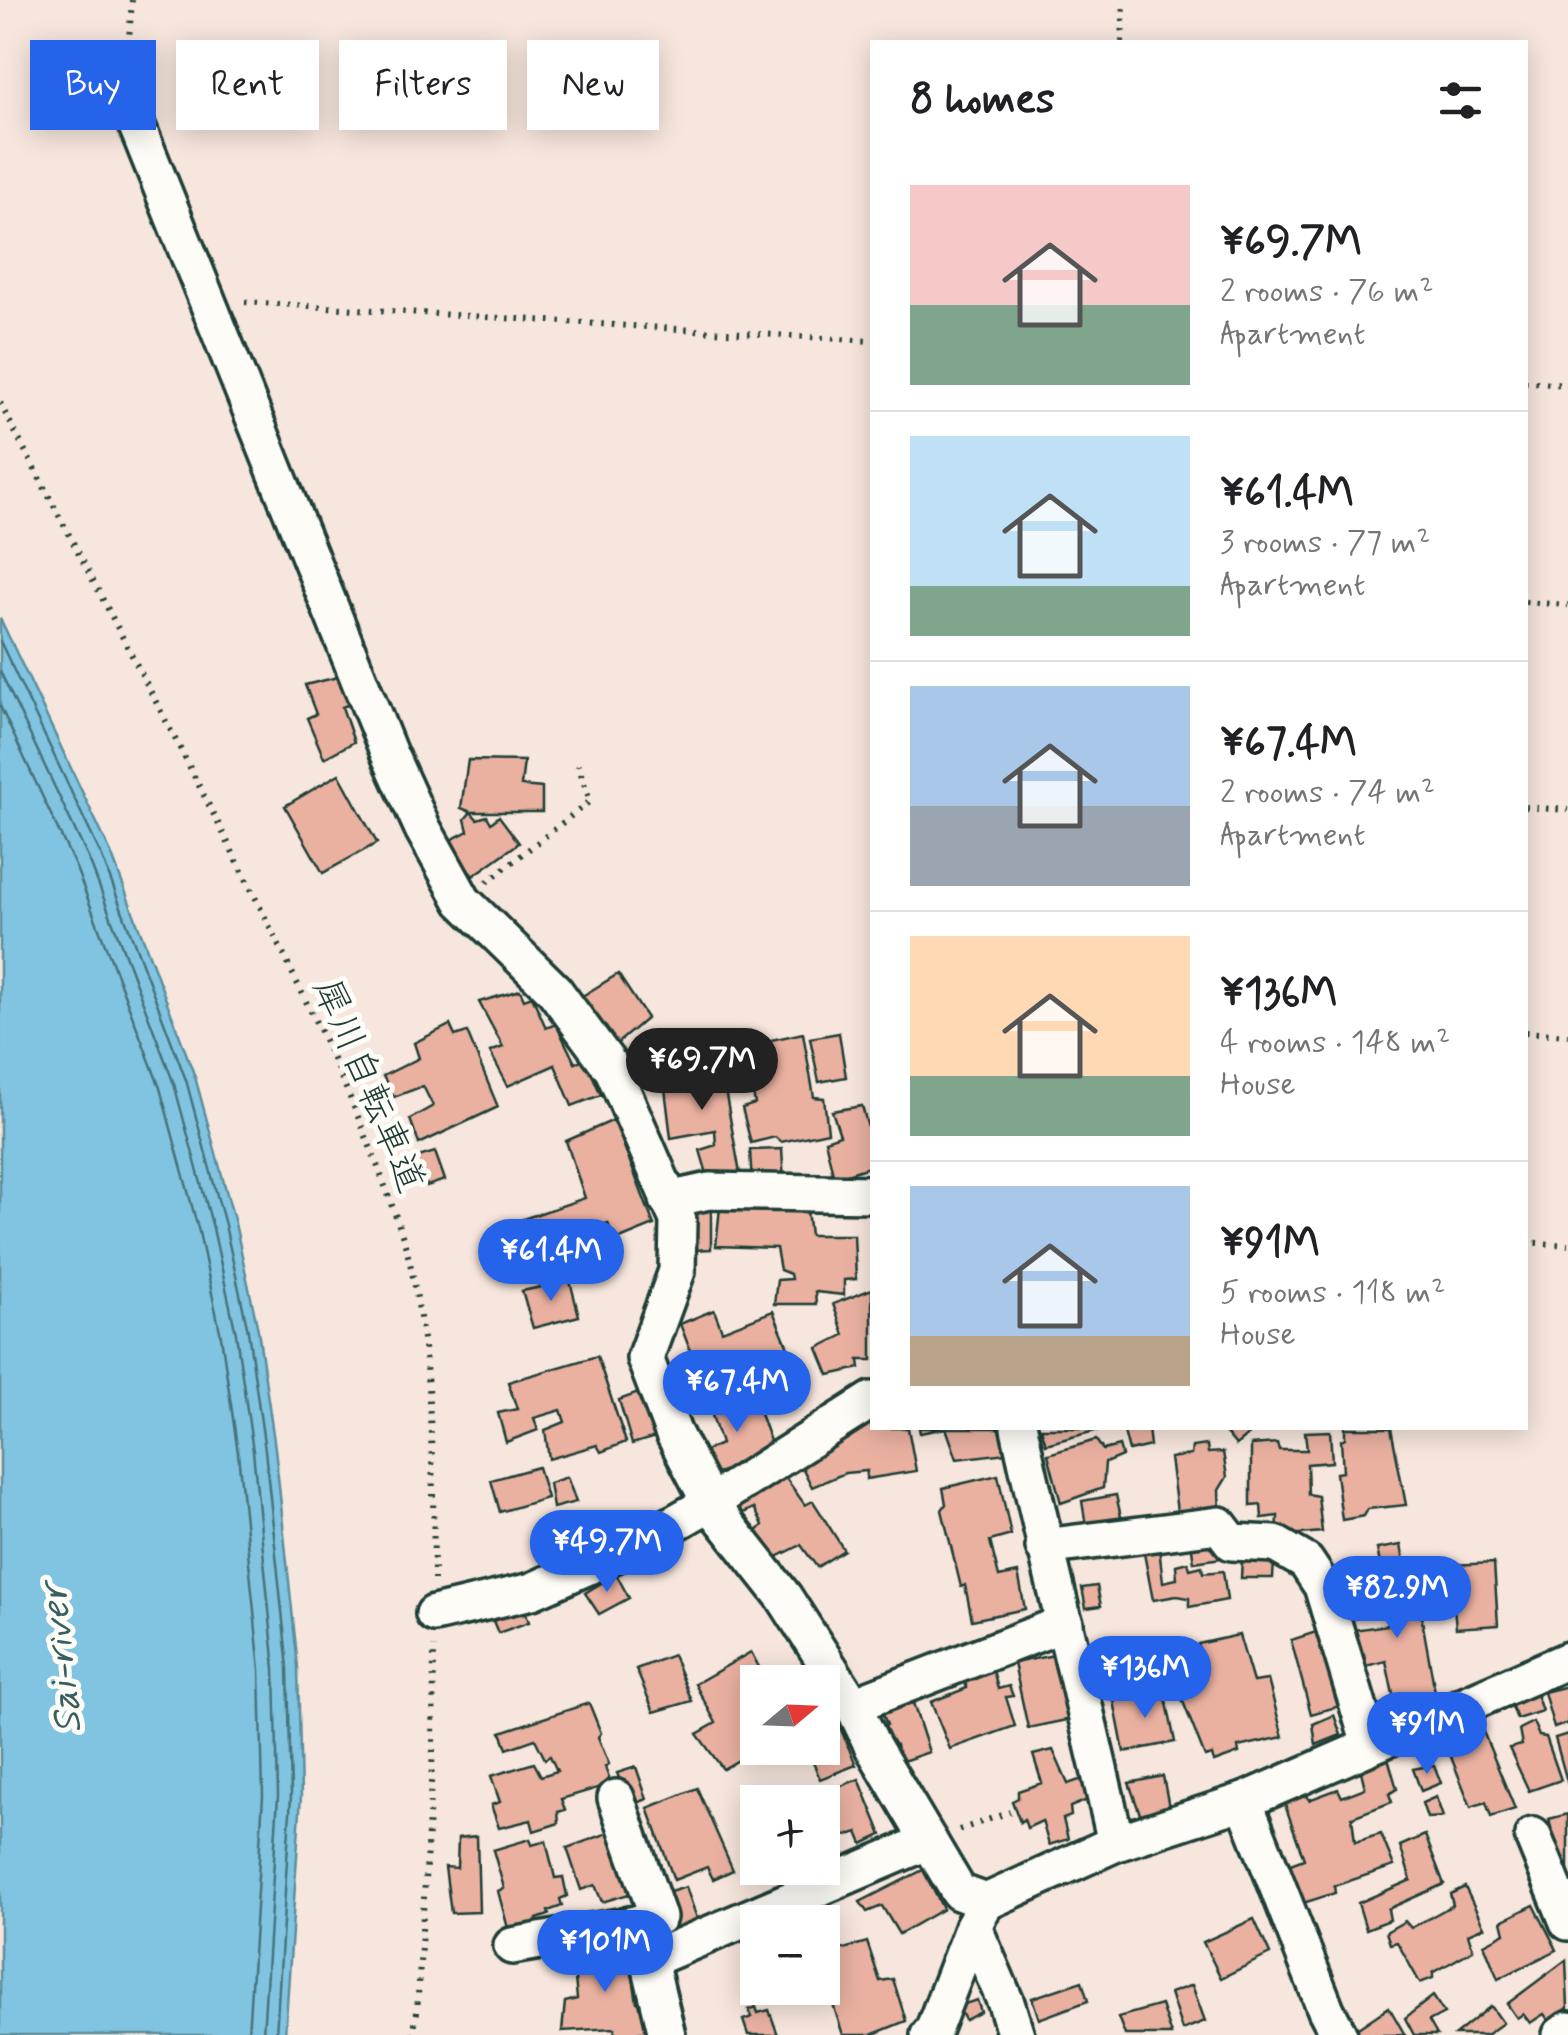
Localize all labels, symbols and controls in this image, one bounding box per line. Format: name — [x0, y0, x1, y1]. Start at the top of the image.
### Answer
chip: Buy — [30, 40, 156, 130]
chip: Rent — [176, 40, 319, 130]
chip: Filters — [339, 40, 507, 130]
chip: New — [527, 40, 659, 130]
text: 8 homes — [910, 73, 1055, 128]
icon: filters — [1433, 73, 1488, 128]
text: ¥69.7M — [1220, 216, 1362, 271]
icon: home — [990, 225, 1110, 345]
text: 2 rooms · 76 m² — [1220, 271, 1433, 313]
text: Apartment — [1220, 313, 1365, 355]
text: ¥61.4M — [1220, 467, 1354, 522]
icon: home — [990, 476, 1110, 596]
text: 3 rooms · 77 m² — [1220, 522, 1431, 564]
text: Apartment — [1220, 564, 1365, 606]
text: ¥67.4M — [1220, 717, 1357, 772]
icon: home — [990, 726, 1110, 846]
text: 2 rooms · 74 m² — [1220, 772, 1435, 814]
text: Apartment — [1220, 814, 1365, 856]
text: ¥136M — [1220, 967, 1337, 1022]
street label: 犀川自転車道 — [301, 971, 435, 1200]
icon: home — [990, 976, 1110, 1096]
text: 4 rooms · 148 m² — [1220, 1022, 1450, 1064]
pin: ¥69.7M — [621, 1028, 783, 1113]
text: ¥69.7M — [648, 1039, 756, 1081]
text: House — [1220, 1064, 1296, 1106]
text: ¥91M — [1220, 1217, 1320, 1272]
pin: ¥61.4M — [470, 1219, 632, 1304]
icon: home — [990, 1226, 1110, 1346]
text: ¥61.4M — [500, 1230, 602, 1272]
text: 5 rooms · 118 m² — [1220, 1272, 1445, 1314]
text: House — [1220, 1314, 1296, 1356]
pin: ¥67.4M — [656, 1350, 818, 1435]
text: ¥67.4M — [685, 1361, 789, 1403]
pin: ¥49.7M — [526, 1510, 688, 1595]
text: ¥49.7M — [552, 1521, 662, 1563]
pin: ¥82.9M — [1316, 1556, 1478, 1641]
text: ¥82.9M — [1345, 1567, 1449, 1609]
water label: Sai-river — [28, 1576, 96, 1736]
pin: ¥136M — [1075, 1636, 1215, 1721]
text: ¥136M — [1100, 1647, 1190, 1689]
north arrow — [740, 1665, 840, 1765]
map controls — [740, 1665, 840, 2005]
pin: ¥91M — [1368, 1692, 1486, 1777]
text: ¥91M — [1389, 1703, 1465, 1745]
button: + — [740, 1785, 840, 1885]
button: − — [740, 1905, 840, 2005]
pin: ¥101M — [535, 1910, 675, 1995]
text: ¥101M — [559, 1921, 651, 1963]

